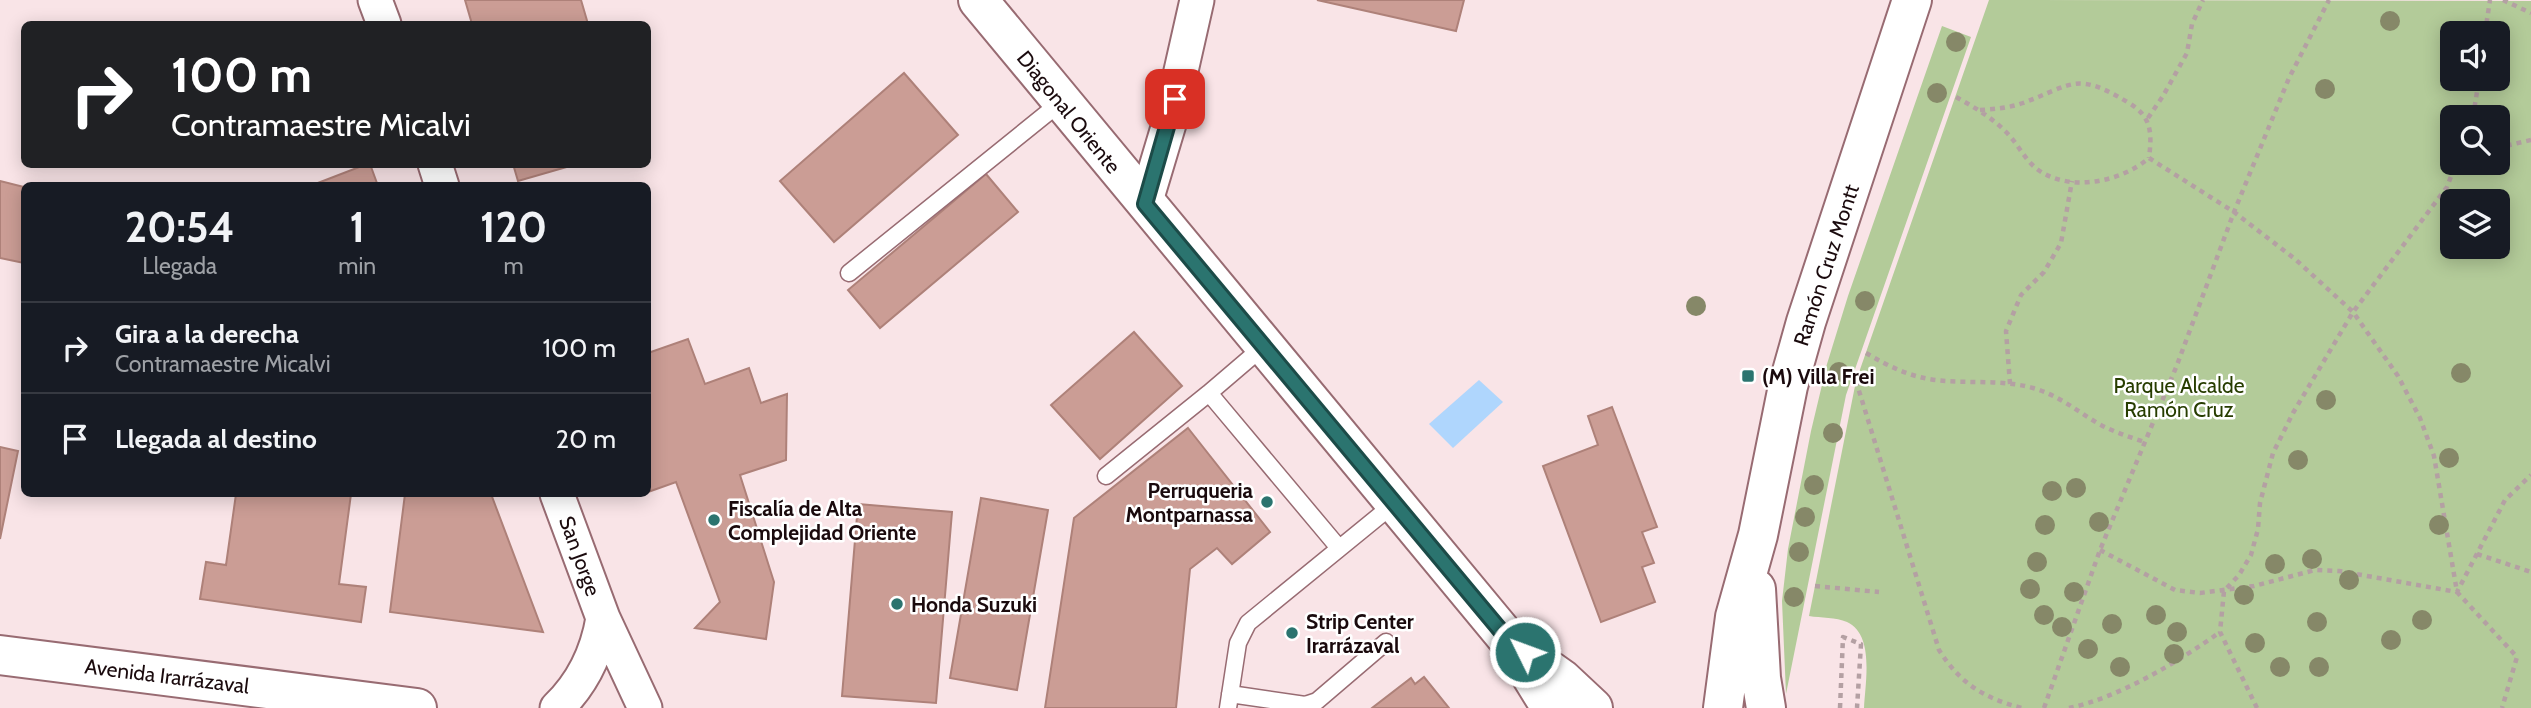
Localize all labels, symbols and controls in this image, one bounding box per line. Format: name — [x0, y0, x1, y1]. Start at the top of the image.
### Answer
map controls — [2440, 21, 2510, 259]
button: sound — [2440, 21, 2510, 91]
text: 100 m — [171, 45, 312, 104]
street label: Diagonal Oriente — [1012, 46, 1126, 178]
icon: right — [56, 49, 147, 140]
pin — [1145, 69, 1205, 129]
icon: arrive — [1156, 80, 1194, 118]
text: Contramaestre Micalvi — [171, 105, 471, 144]
button: search — [2440, 105, 2510, 175]
street label: Ramón Cruz Montt — [1788, 181, 1864, 349]
button: layers — [2440, 189, 2510, 259]
text: 20:54 — [125, 201, 235, 253]
text: 1 — [349, 201, 365, 253]
text: 120 — [480, 201, 547, 253]
text: Llegada — [142, 252, 217, 280]
text: min — [338, 252, 376, 280]
text: m — [504, 252, 524, 280]
text: Gira a la derecha — [115, 318, 299, 350]
icon: right — [56, 329, 94, 367]
text: 100 m — [543, 332, 616, 364]
text: Contramaestre Micalvi — [115, 350, 331, 378]
place label: (M) Villa Frei — [1762, 364, 1874, 389]
marker: (M) Villa Frei — [1740, 368, 1756, 384]
park label: Parque Alcalde Ramón Cruz — [2114, 373, 2245, 422]
icon: arrive — [56, 420, 94, 458]
text: Llegada al destino — [115, 423, 317, 455]
text: 20 m — [556, 423, 616, 455]
place label: Perruqueria Montparnassa — [1125, 478, 1254, 527]
marker: Perruqueria Montparnassa — [1259, 494, 1275, 510]
place label: Fiscalía de Alta Complejidad Oriente — [728, 496, 917, 545]
marker: Fiscalía de Alta Complejidad Oriente — [706, 512, 722, 528]
street label: San Jorge — [554, 513, 606, 600]
place label: Honda Suzuki — [911, 592, 1037, 617]
marker: Honda Suzuki — [889, 596, 905, 612]
place label: Strip Center Irarrázaval — [1306, 609, 1414, 658]
position arrow — [1488, 615, 1562, 689]
marker: Strip Center Irarrázaval — [1284, 625, 1300, 641]
street label: Avenida Irarrázaval — [83, 654, 251, 698]

